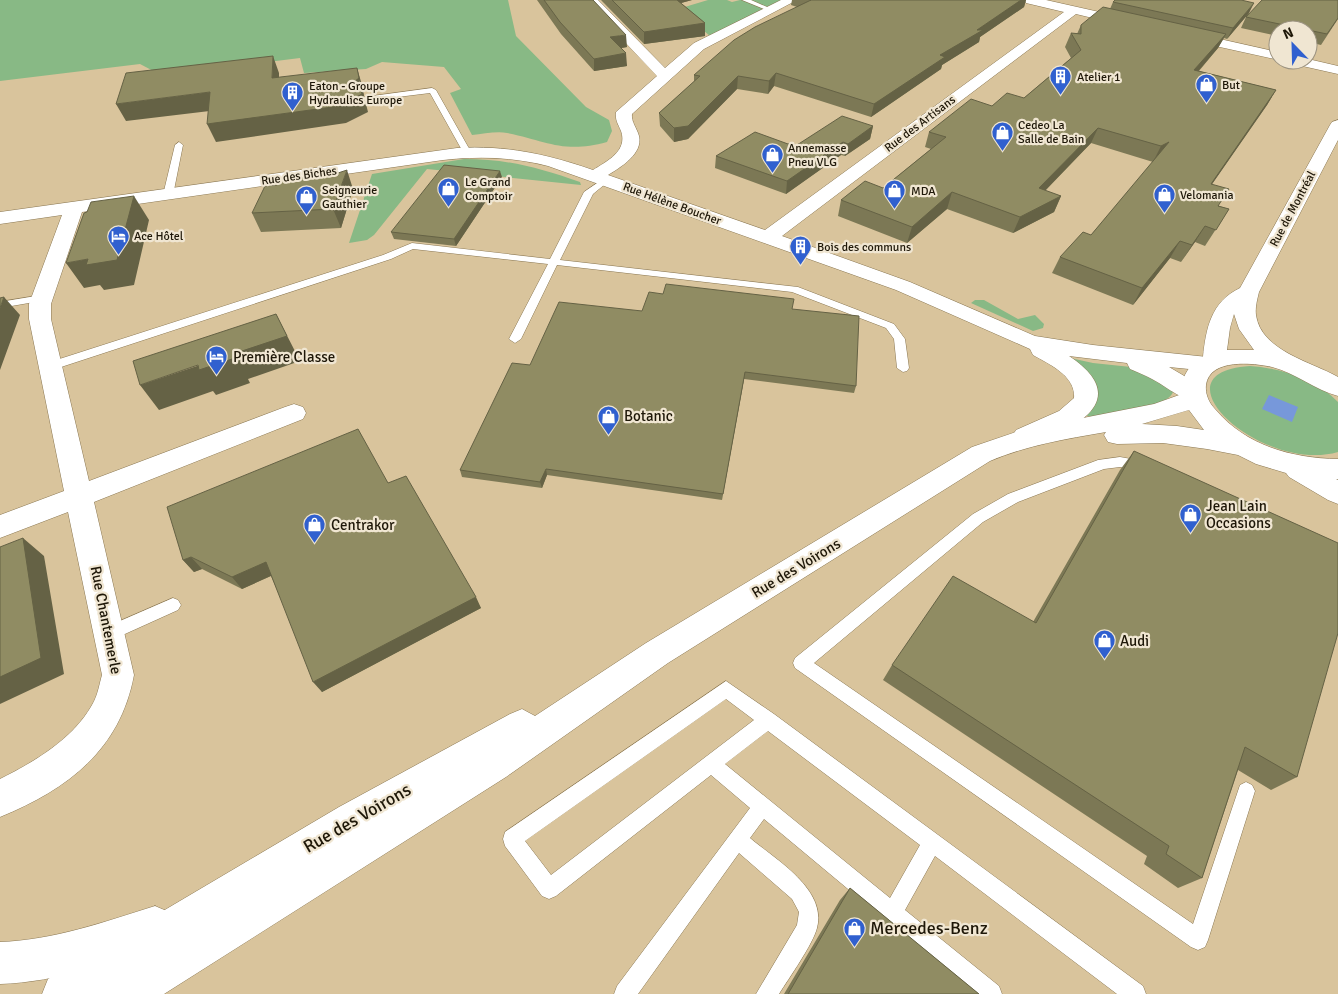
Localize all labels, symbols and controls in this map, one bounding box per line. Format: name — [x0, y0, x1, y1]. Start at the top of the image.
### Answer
north arrow — [1268, 20, 1318, 70]
text: N — [1280, 24, 1296, 43]
building icon: Atelier 1 — [1049, 65, 1073, 96]
place label: Atelier 1 — [1077, 70, 1120, 85]
shop icon: But — [1194, 73, 1218, 104]
place label: But — [1222, 78, 1240, 93]
place label: Eaton - Groupe Hydraulics Europe — [309, 79, 402, 108]
building icon: Eaton - Groupe Hydraulics Europe — [281, 81, 305, 112]
street label: Rue des Artisans — [882, 92, 958, 156]
place label: Cedeo La Salle de Bain — [1018, 118, 1084, 147]
shop icon: Cedeo La Salle de Bain — [990, 120, 1014, 151]
place label: Annemasse Pneu VLG — [788, 141, 847, 170]
shop icon: Annemasse Pneu VLG — [760, 143, 784, 174]
street label: Rue des Biches — [260, 163, 338, 189]
street label: Rue de Montréal — [1267, 168, 1319, 249]
place label: Le Grand Comptoir — [465, 175, 513, 204]
shop icon: Le Grand Comptoir — [437, 177, 461, 208]
street label: Rue Hélène Boucher — [621, 179, 724, 229]
shop icon: MDA — [883, 179, 907, 210]
place label: Seigneurie Gauthier — [322, 183, 377, 212]
shop icon: Velomania — [1152, 183, 1176, 214]
place label: MDA — [911, 184, 936, 199]
shop icon: Seigneurie Gauthier — [294, 185, 318, 216]
place label: Velomania — [1180, 188, 1233, 203]
hotel icon: Ace Hôtel — [106, 224, 130, 255]
place label: Ace Hôtel — [134, 229, 184, 244]
building icon: Bois des communs — [789, 235, 813, 266]
place label: Bois des communs — [817, 240, 911, 255]
hotel icon: Première Classe — [205, 345, 229, 376]
place label: Première Classe — [233, 348, 335, 366]
shop icon: Botanic — [596, 404, 620, 435]
place label: Botanic — [624, 407, 673, 425]
place label: Jean Lain Occasions — [1206, 497, 1271, 532]
shop icon: Jean Lain Occasions — [1178, 503, 1202, 534]
shop icon: Centrakor — [303, 513, 327, 544]
place label: Centrakor — [331, 516, 395, 534]
street label: Rue des Voirons — [748, 534, 844, 602]
street label: Rue Chantemerle — [87, 564, 125, 676]
shop icon: Audi — [1092, 629, 1116, 660]
place label: Audi — [1120, 632, 1149, 650]
street label: Rue des Voirons — [299, 778, 415, 858]
shop icon: Mercedes-Benz — [842, 916, 866, 947]
place label: Mercedes-Benz — [870, 917, 988, 939]

